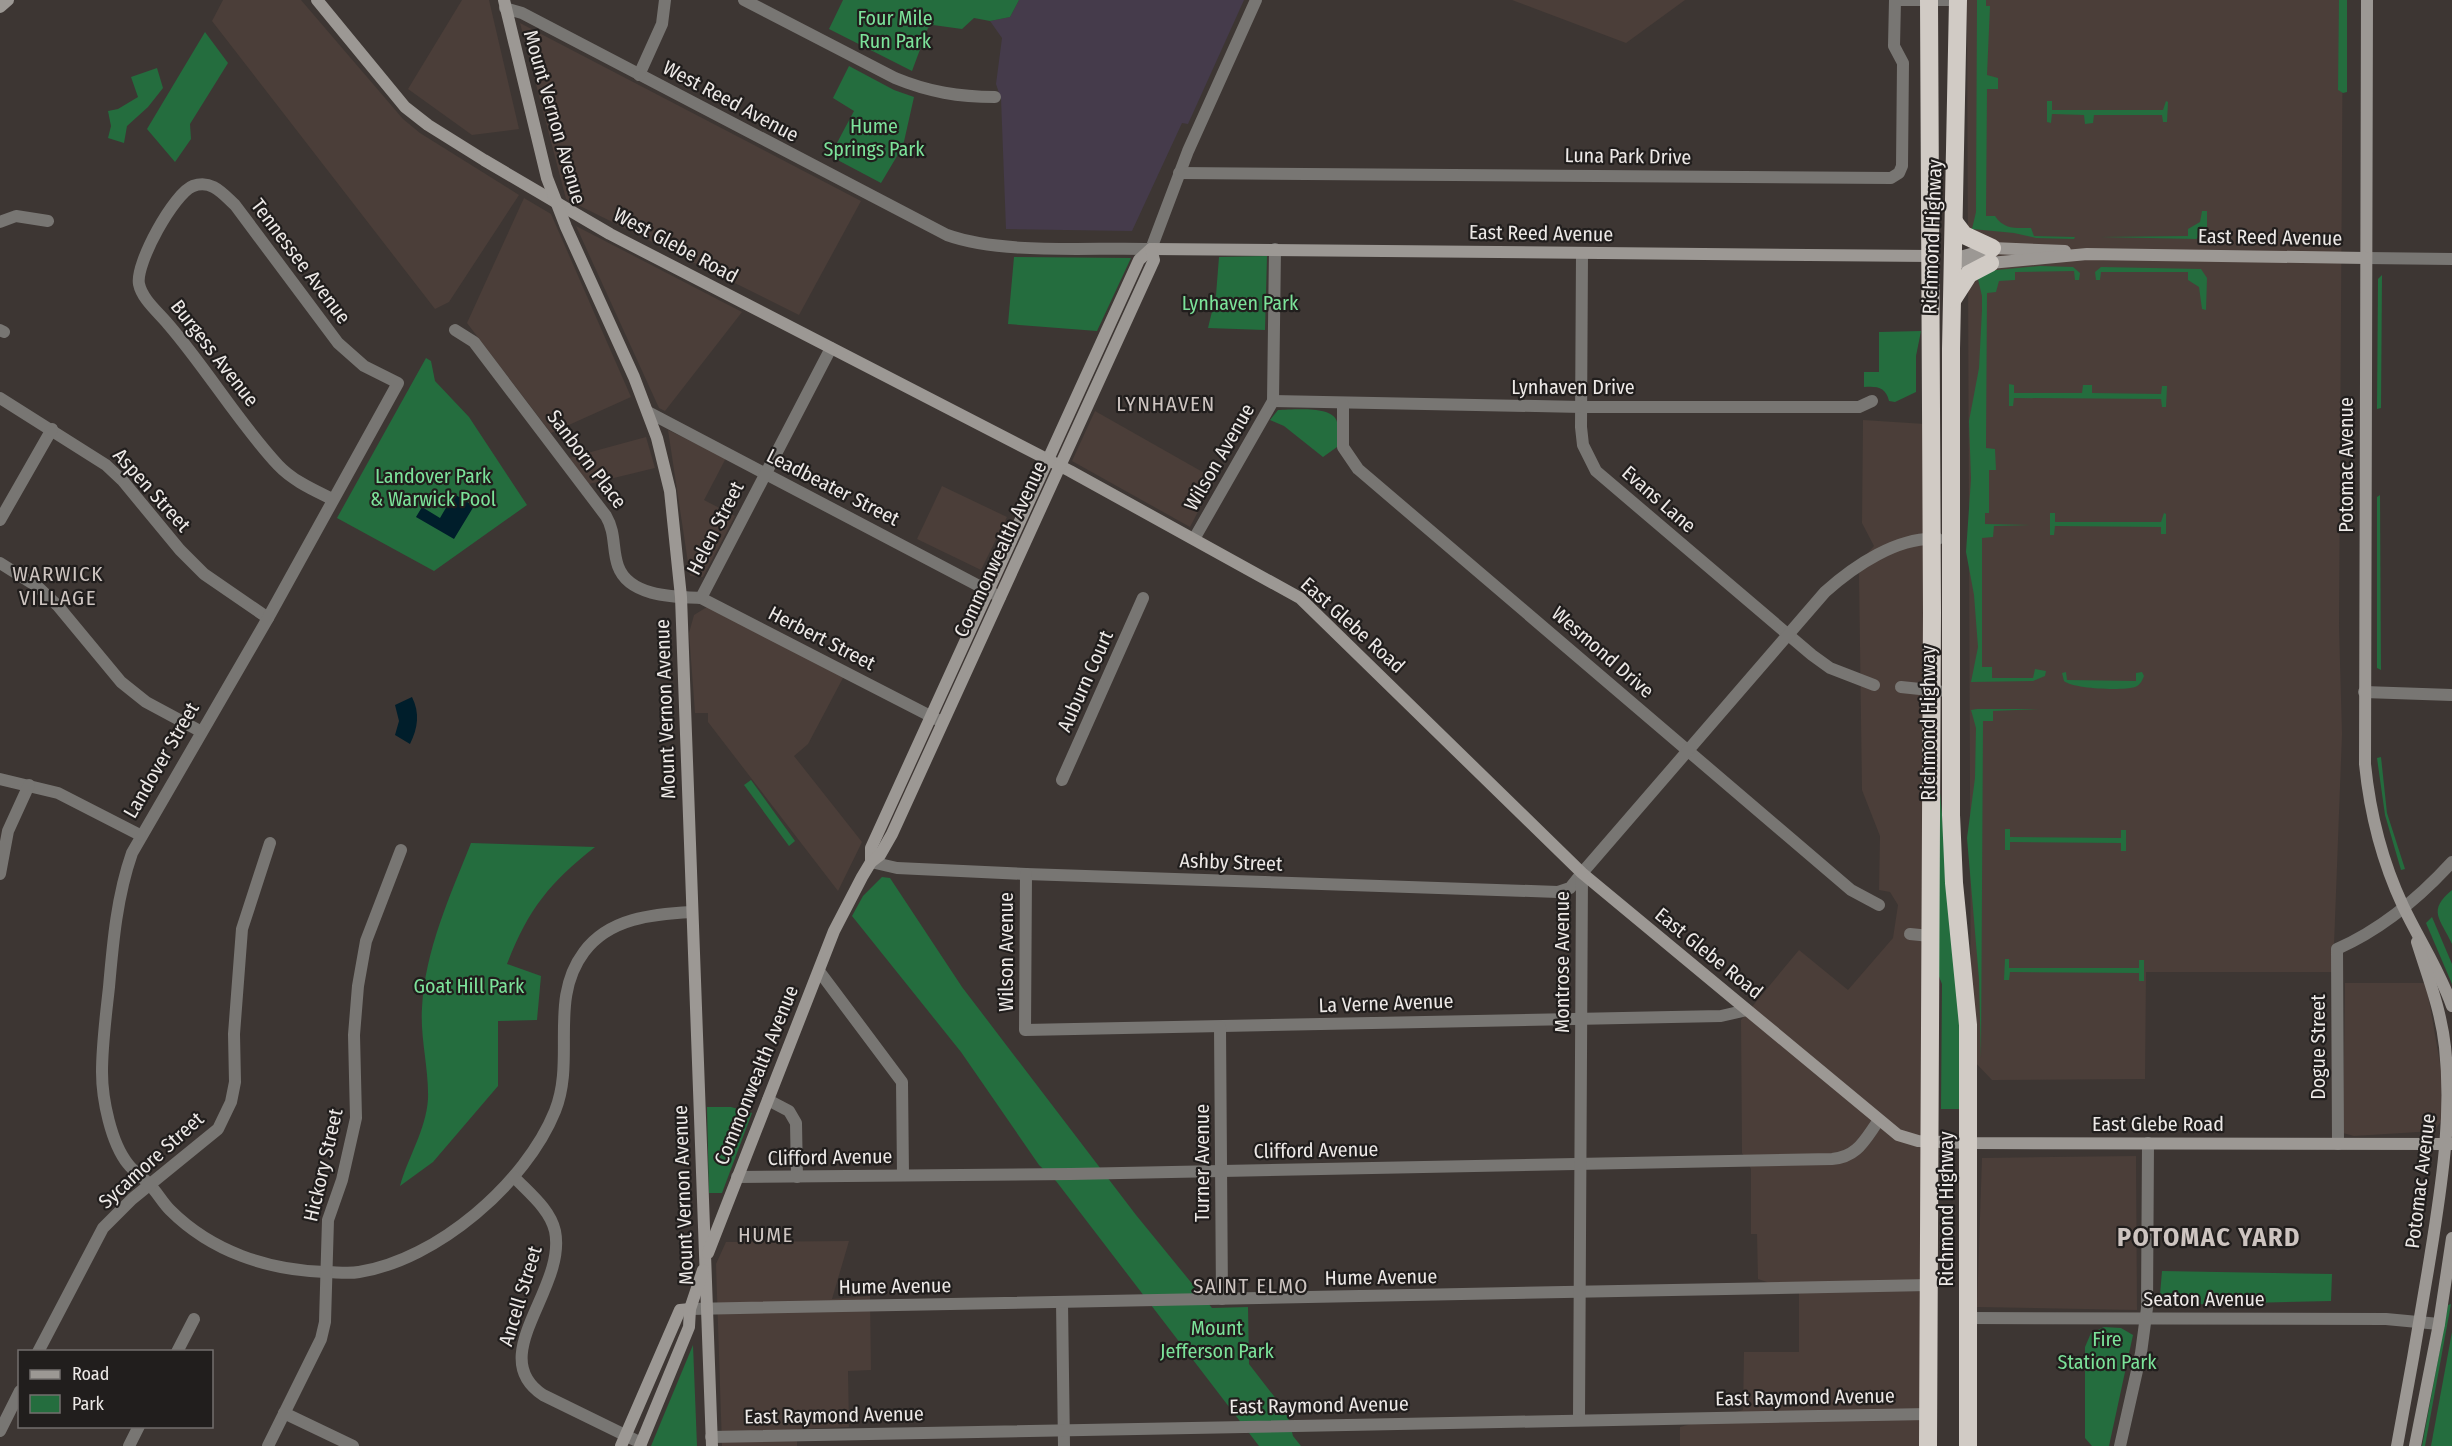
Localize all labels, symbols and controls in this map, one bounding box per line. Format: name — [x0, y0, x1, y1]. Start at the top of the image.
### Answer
park label: Four Mile Run Park — [857, 6, 933, 53]
street label: Mount Vernon Avenue — [519, 27, 591, 207]
street label: West Reed Avenue — [659, 55, 803, 147]
park label: Hume Springs Park — [823, 114, 925, 161]
street label: Luna Park Drive — [1564, 143, 1692, 169]
street label: Richmond Highway — [1917, 159, 1947, 315]
street label: Tennessee Avenue — [246, 194, 356, 328]
street label: West Glebe Road — [610, 202, 742, 288]
street label: East Reed Avenue — [1469, 220, 1613, 246]
street label: East Reed Avenue — [2198, 224, 2342, 250]
park label: Lynhaven Park — [1182, 291, 1299, 315]
street label: Burgess Avenue — [166, 295, 264, 411]
street label: Lynhaven Drive — [1511, 375, 1635, 399]
district label: LYNHAVEN — [1116, 391, 1216, 417]
street label: Potomac Avenue — [2334, 397, 2358, 533]
street label: Wilson Avenue — [1179, 399, 1259, 515]
street label: Sanborn Place — [542, 405, 632, 513]
street label: Aspen Street — [108, 443, 196, 537]
street label: Leadbeater Street — [763, 443, 904, 531]
street label: Commonwealth Avenue — [949, 457, 1051, 641]
street label: Evans Lane — [1617, 460, 1701, 538]
park label: Landover Park & Warwick Pool — [370, 464, 496, 511]
street label: Helen Street — [681, 477, 749, 579]
district label: WARWICK VILLAGE — [12, 561, 104, 611]
street label: East Glebe Road — [1296, 572, 1410, 678]
street label: Herbert Street — [764, 601, 880, 675]
street label: Wesmond Drive — [1547, 601, 1659, 703]
street label: Mount Vernon Avenue — [650, 619, 680, 799]
street label: Auburn Court — [1052, 626, 1118, 735]
street label: Richmond Highway — [1916, 645, 1940, 801]
street label: Landover Street — [118, 697, 204, 822]
street label: Ashby Street — [1179, 848, 1283, 876]
street label: Montrose Avenue — [1550, 891, 1574, 1033]
street label: Wilson Avenue — [994, 892, 1018, 1012]
street label: East Glebe Road — [1650, 902, 1768, 1004]
park label: Goat Hill Park — [414, 974, 525, 998]
street label: Commonwealth Avenue — [709, 982, 803, 1168]
street label: La Verne Avenue — [1318, 989, 1454, 1017]
street label: Dogue Street — [2306, 994, 2330, 1100]
street label: Turner Avenue — [1190, 1104, 1214, 1222]
street label: Mount Vernon Avenue — [668, 1105, 698, 1285]
street label: Sycamore Street — [94, 1106, 209, 1213]
street label: Hickory Street — [298, 1106, 348, 1224]
street label: East Glebe Road — [2092, 1112, 2224, 1136]
street label: Potomac Avenue — [2400, 1112, 2440, 1250]
street label: Richmond Highway — [1934, 1131, 1958, 1287]
street label: Clifford Avenue — [1253, 1137, 1379, 1163]
street label: Clifford Avenue — [767, 1144, 893, 1170]
district label: HUME — [738, 1222, 794, 1248]
district label: POTOMAC YARD — [2117, 1222, 2301, 1253]
street label: Ancell Street — [493, 1243, 547, 1349]
street label: Hume Avenue — [1324, 1264, 1438, 1290]
street label: Hume Avenue — [838, 1273, 952, 1299]
district label: SAINT ELMO — [1193, 1273, 1309, 1299]
street label: Seaton Avenue — [2143, 1287, 2265, 1311]
park label: Mount Jefferson Park — [1160, 1316, 1275, 1363]
park label: Fire Station Park — [2058, 1327, 2157, 1374]
legend — [18, 1350, 213, 1428]
text: Road — [72, 1363, 109, 1385]
street label: East Raymond Avenue — [1715, 1383, 1895, 1411]
street label: East Raymond Avenue — [1229, 1391, 1409, 1419]
text: Park — [72, 1393, 105, 1415]
street label: East Raymond Avenue — [744, 1401, 924, 1429]

